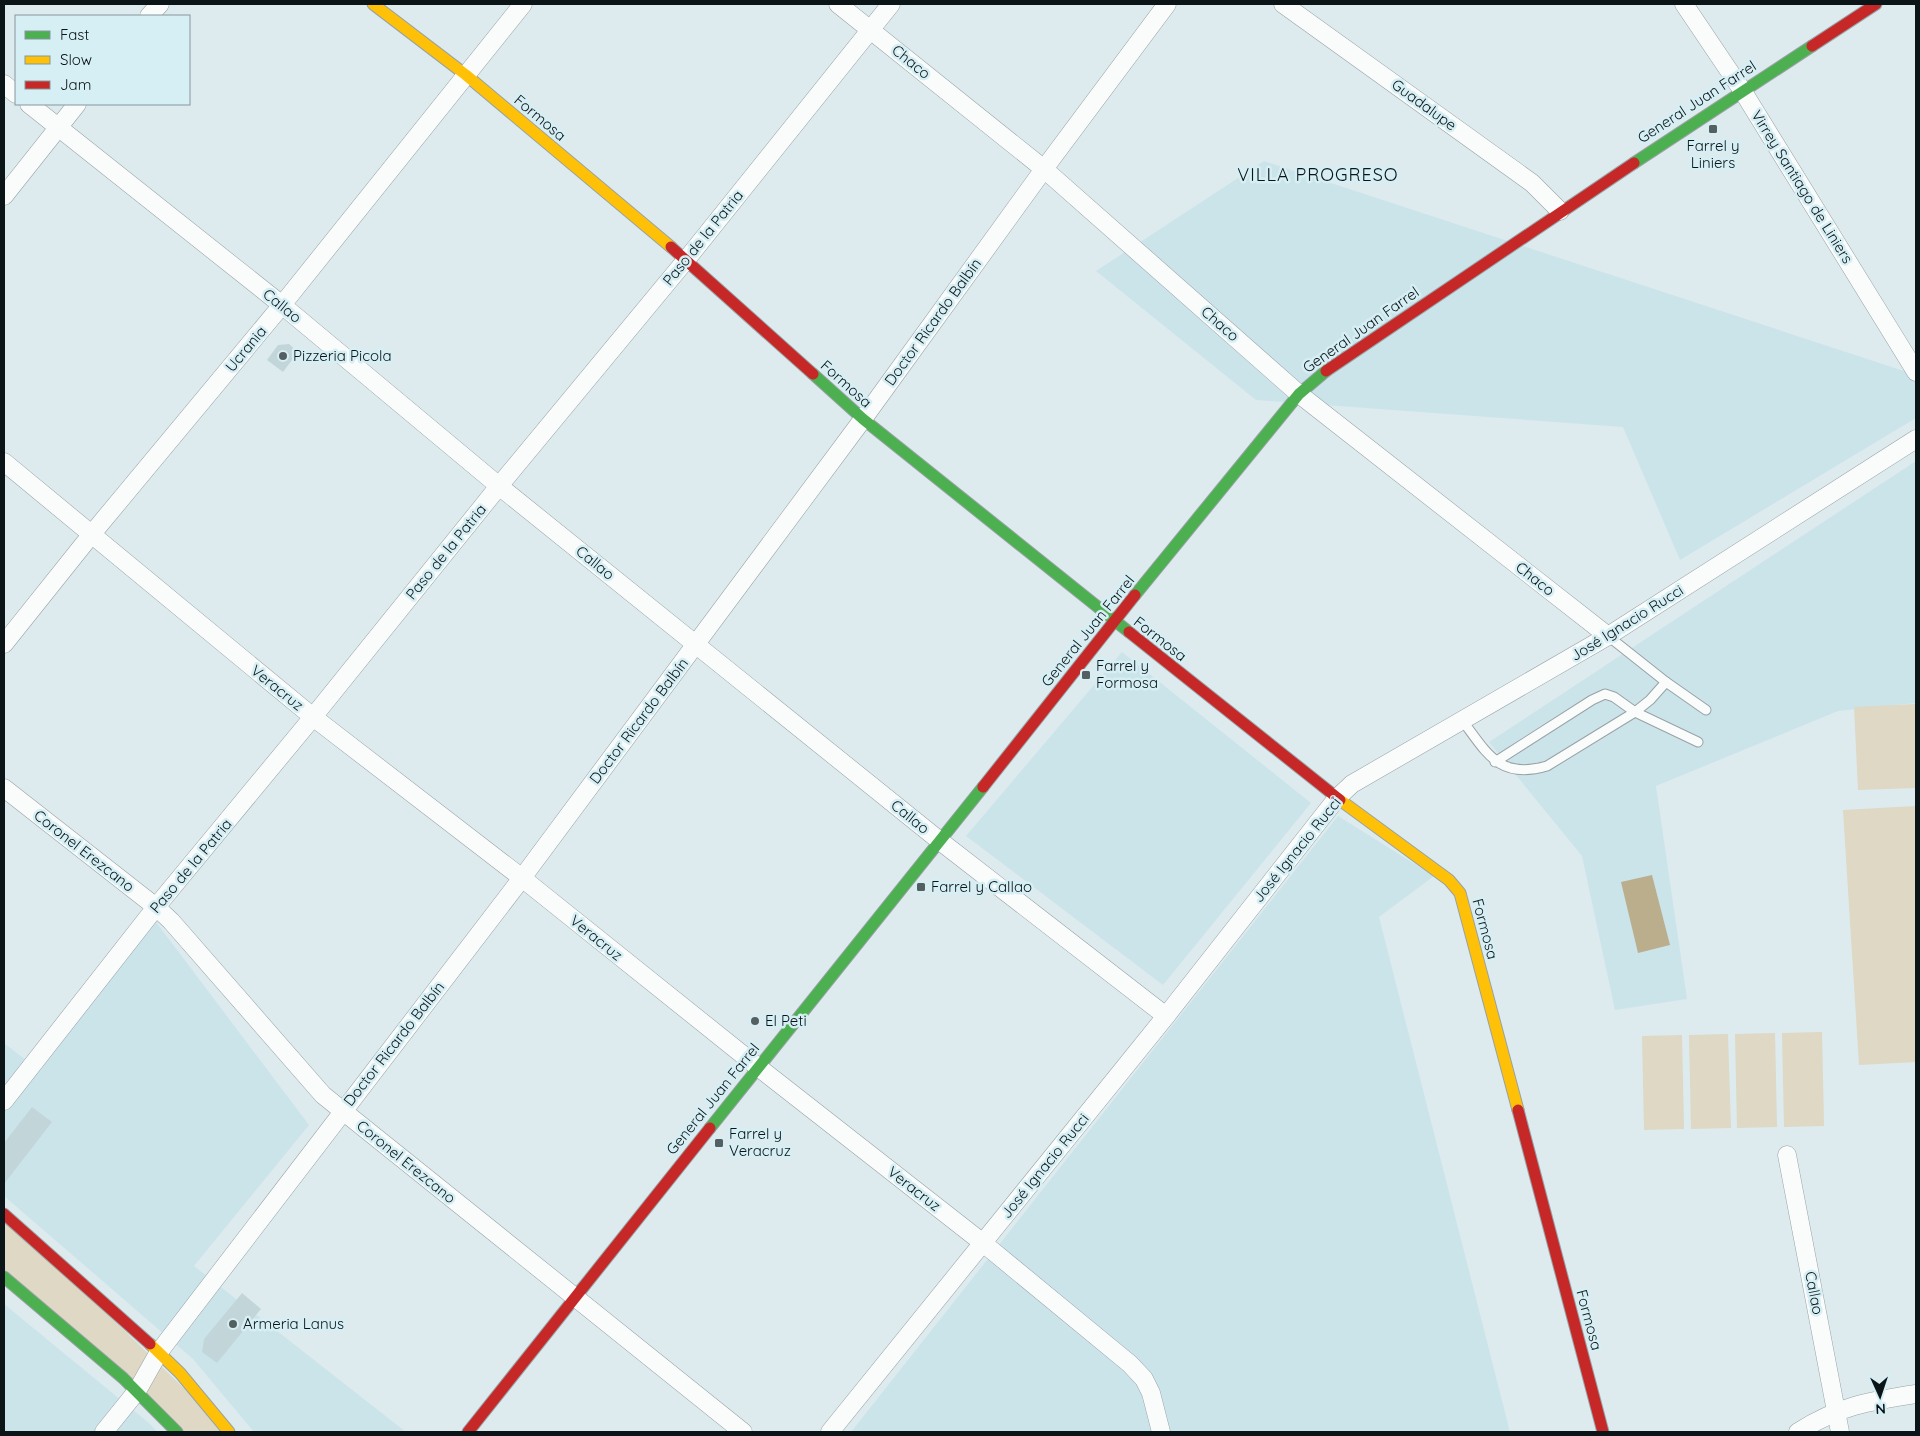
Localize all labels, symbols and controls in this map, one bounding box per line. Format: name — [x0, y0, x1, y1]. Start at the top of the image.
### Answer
legend — [15, 15, 190, 105]
text: Fast — [60, 25, 89, 44]
street label: Chaco — [888, 40, 934, 83]
text: Slow — [60, 50, 92, 69]
street label: General Juan Farrel — [1634, 56, 1760, 147]
text: Jam — [60, 75, 91, 94]
street label: Guadalupe — [1388, 75, 1461, 135]
street label: Formosa — [510, 90, 570, 145]
street label: Virrey Santiago de Liniers — [1747, 107, 1857, 267]
marker: Farrel y Liniers — [1707, 123, 1719, 135]
place label: Farrel y Liniers — [1686, 136, 1740, 172]
district label: VILLA PROGRESO — [1237, 163, 1399, 186]
street label: Paso de la Patria — [658, 186, 747, 289]
street label: Doctor Ricardo Balbín — [880, 254, 985, 389]
street label: General Juan Farrel — [1299, 282, 1423, 377]
street label: Callao — [259, 284, 305, 327]
street label: Chaco — [1197, 302, 1243, 345]
street label: Ucrania — [221, 322, 270, 376]
place label: Pizzeria Picola — [293, 346, 392, 365]
marker: Pizzeria Picola — [277, 350, 289, 362]
street label: Formosa — [817, 356, 876, 411]
street label: Paso de la Patria — [401, 500, 490, 603]
street label: Callao — [572, 541, 618, 584]
street label: Chaco — [1512, 557, 1559, 600]
street label: General Juan Farrel — [1037, 571, 1138, 690]
street label: José Ignacio Rucci — [1567, 580, 1687, 665]
street label: Formosa — [1130, 612, 1191, 665]
street label: Doctor Ricardo Balbín — [585, 654, 692, 787]
place label: Farrel y Formosa — [1096, 656, 1158, 692]
street label: Veracruz — [247, 661, 307, 715]
marker: Farrel y Formosa — [1080, 669, 1092, 681]
street label: José Ignacio Rucci — [1248, 793, 1345, 906]
street label: Callao — [887, 795, 933, 838]
street label: Coronel Erezcano — [30, 806, 138, 896]
street label: Paso de la Patria — [146, 815, 236, 917]
place label: Farrel y Callao — [931, 877, 1032, 896]
marker: Farrel y Callao — [915, 881, 927, 893]
street label: Formosa — [1468, 896, 1503, 961]
street label: Veracruz — [566, 911, 626, 965]
street label: Doctor Ricardo Balbín — [339, 978, 448, 1110]
place label: El Peti — [765, 1011, 807, 1030]
marker: El Peti — [749, 1015, 761, 1027]
street label: General Juan Farrel — [662, 1039, 763, 1158]
street label: José Ignacio Rucci — [996, 1109, 1093, 1222]
street label: Coronel Erezcano — [353, 1116, 460, 1207]
place label: Farrel y Veracruz — [729, 1124, 791, 1160]
marker: Farrel y Veracruz — [713, 1137, 725, 1149]
street label: Veracruz — [884, 1162, 945, 1215]
street label: Callao — [1801, 1270, 1828, 1316]
street label: Formosa — [1572, 1287, 1607, 1352]
place label: Armeria Lanus — [243, 1314, 344, 1333]
marker: Armeria Lanus — [227, 1318, 239, 1330]
north arrow — [1855, 1371, 1905, 1421]
text: N — [1875, 1400, 1886, 1418]

